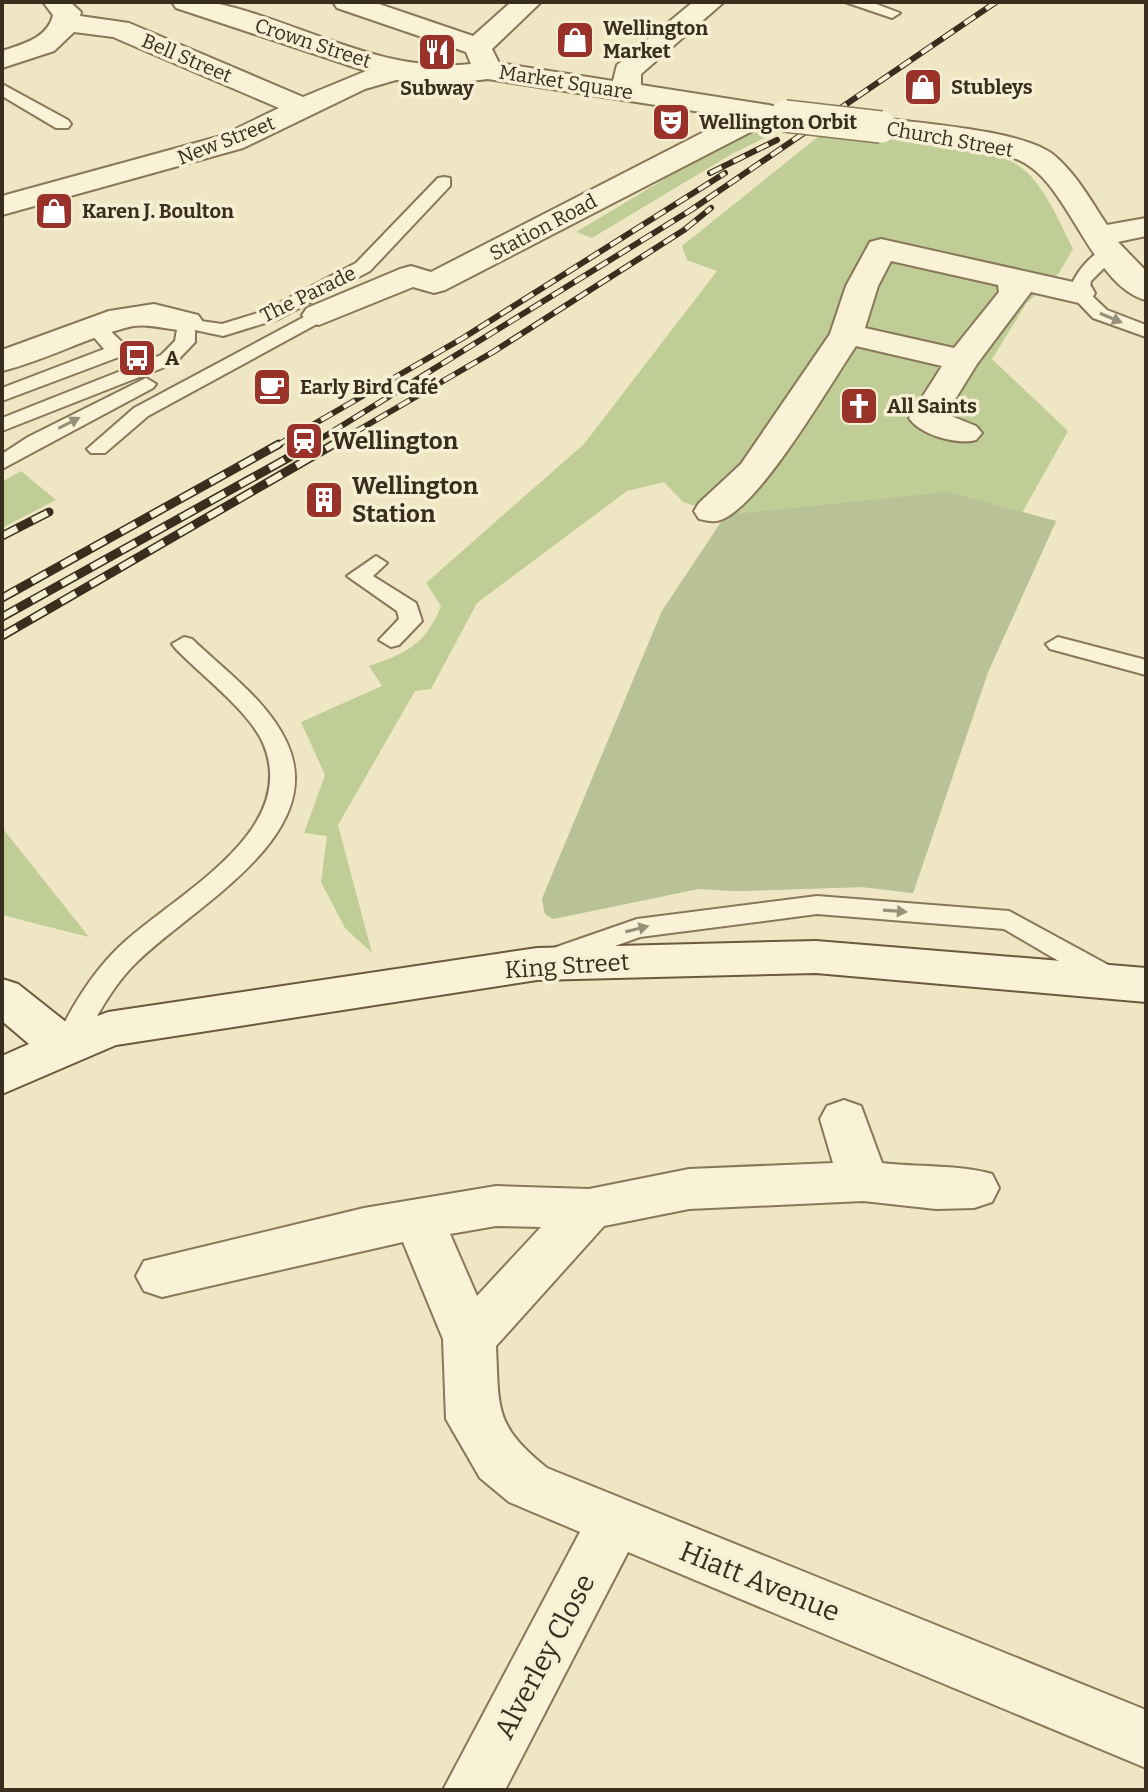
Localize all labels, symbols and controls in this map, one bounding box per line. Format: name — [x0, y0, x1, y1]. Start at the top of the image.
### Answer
street label: Crown Street — [252, 13, 374, 73]
place label: Wellington Market — [603, 16, 708, 63]
shop icon: Wellington Market — [554, 19, 596, 61]
street label: Bell Street — [138, 28, 236, 88]
restaurant icon: Subway — [416, 31, 458, 73]
street label: Market Square — [497, 60, 635, 104]
shop icon: Stubleys — [902, 66, 944, 108]
place label: Stubleys — [951, 75, 1033, 99]
place label: Subway — [400, 76, 475, 100]
theatre icon: Wellington Orbit — [650, 101, 692, 143]
street label: New Street — [174, 110, 278, 170]
place label: Wellington Orbit — [699, 110, 857, 134]
street label: Church Street — [885, 116, 1015, 162]
street label: Station Road — [485, 189, 601, 265]
shop icon: Karen J. Boulton — [33, 190, 75, 232]
place label: Karen J. Boulton — [82, 199, 234, 223]
street label: The Parade — [256, 261, 360, 327]
one-way arrow — [1099, 312, 1122, 325]
bus stop icon: A — [116, 337, 158, 379]
place label: A — [165, 346, 180, 370]
cafe icon: Early Bird Café — [251, 366, 293, 408]
place label: Early Bird Café — [300, 375, 438, 399]
church icon: All Saints — [838, 385, 880, 427]
place label: All Saints — [887, 394, 977, 418]
one-way arrow — [58, 417, 81, 430]
station icon: Wellington — [283, 420, 325, 462]
place label: Wellington — [332, 427, 459, 455]
place label: Wellington Station — [352, 472, 479, 528]
building icon: Wellington Station — [303, 479, 345, 521]
one-way arrow — [883, 905, 908, 918]
one-way arrow — [624, 923, 649, 935]
street label: King Street — [504, 948, 631, 984]
street label: Hiatt Avenue — [675, 1534, 845, 1629]
street label: Alverley Close — [487, 1568, 602, 1744]

